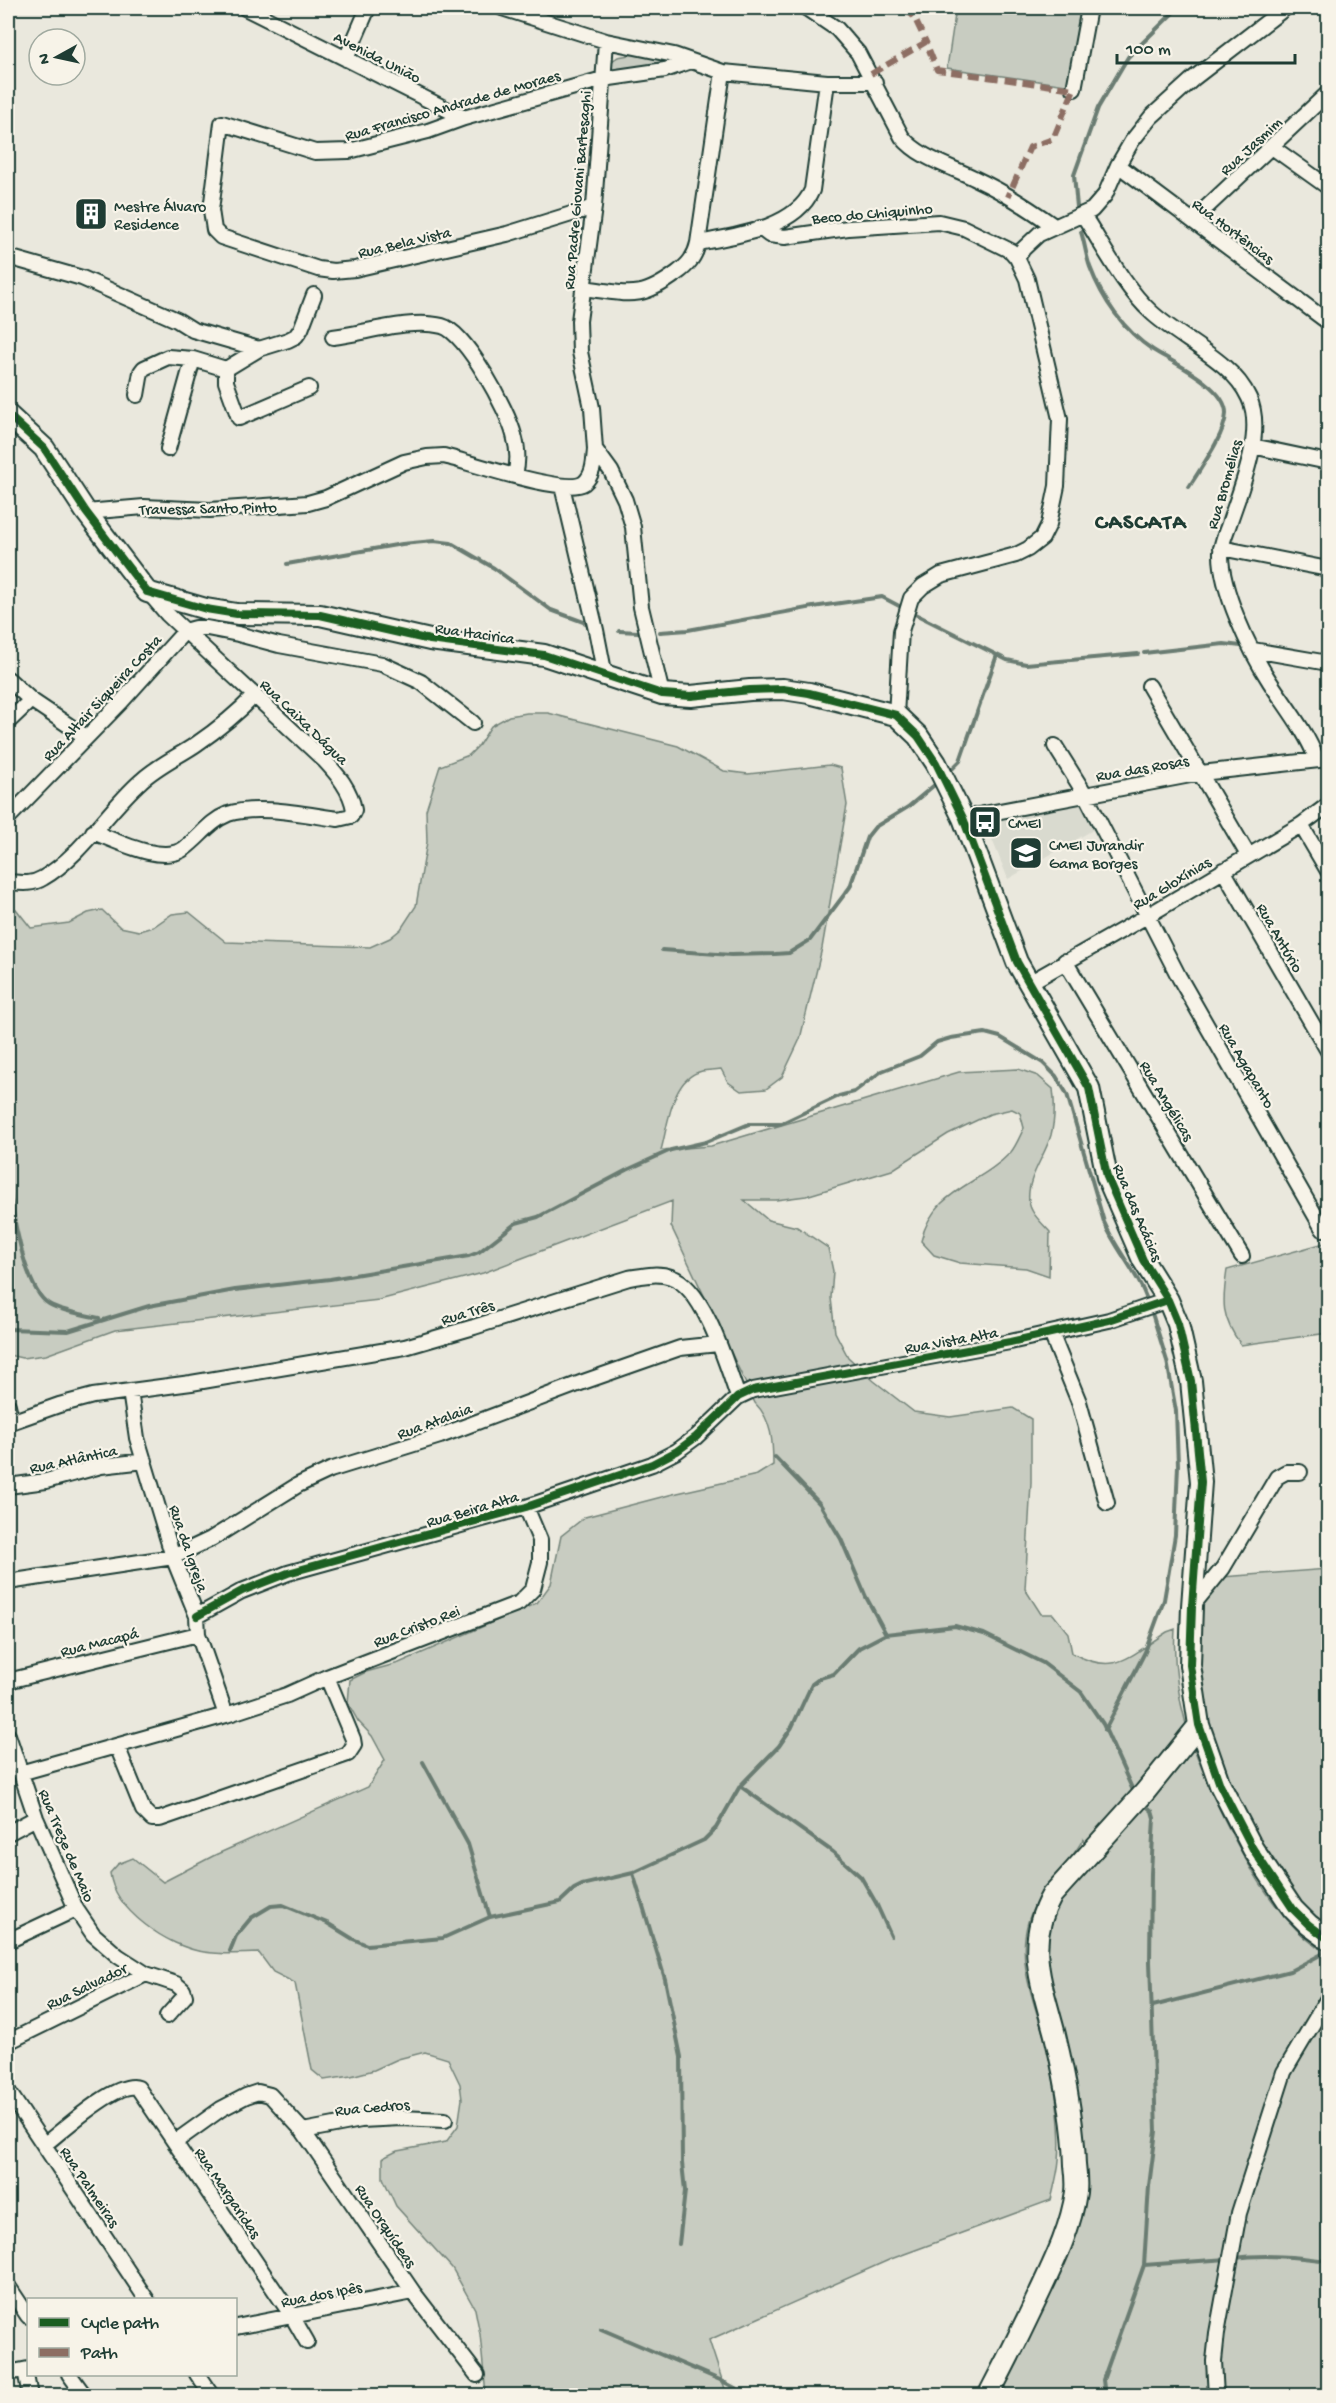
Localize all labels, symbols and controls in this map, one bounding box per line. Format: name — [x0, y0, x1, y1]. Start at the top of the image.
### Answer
north arrow — [27, 27, 87, 87]
scale bar — [1117, 27, 1296, 65]
street label: Avenida União — [330, 29, 423, 89]
text: 100 m — [1125, 40, 1171, 61]
text: N — [35, 52, 56, 65]
street label: Rua Francisco Andrade de Moraes — [343, 67, 564, 147]
street label: Rua Padre Giovani Bartesaghi — [561, 90, 598, 290]
street label: Rua Jasmim — [1217, 114, 1288, 181]
building icon: Mestre Álvaro Residence — [73, 196, 109, 232]
street label: Rua Hortências — [1187, 196, 1278, 270]
place label: Mestre Álvaro Residence — [114, 198, 206, 236]
street label: Beco do Chiquinho — [810, 201, 934, 230]
street label: Rua Bela Vista — [356, 224, 454, 264]
street label: Rua Bromélias — [1205, 437, 1248, 532]
street label: Travessa Santo Pinto — [138, 500, 277, 521]
district label: CASCATA — [1094, 511, 1187, 537]
street label: Rua Itacirica — [433, 620, 517, 651]
street label: Rua Altair Siqueira Costa — [40, 631, 168, 767]
street label: Rua Caixa Dágua — [254, 677, 352, 771]
street label: Rua das Rosas — [1095, 753, 1192, 788]
bus stop icon: CMEI — [967, 804, 1003, 840]
place label: CMEI — [1008, 816, 1042, 835]
school or university icon: CMEI Jurandir Gama Borges — [1008, 835, 1044, 871]
place label: CMEI Jurandir Gama Borges — [1049, 838, 1144, 875]
street label: Rua Gloxínias — [1130, 854, 1216, 916]
street label: Rua Antúrio — [1250, 901, 1305, 977]
street label: Rua Agapanto — [1213, 1021, 1277, 1113]
street label: Rua Angélicas — [1134, 1058, 1197, 1146]
street label: Rua das Acácias — [1107, 1162, 1165, 1266]
street label: Rua Três — [439, 1297, 498, 1331]
street label: Rua Vista Alta — [903, 1325, 1001, 1360]
street label: Rua Atalaia — [395, 1401, 476, 1446]
street label: Rua Atlântica — [28, 1443, 120, 1480]
street label: Rua Beira Alta — [425, 1489, 522, 1534]
street label: Rua da Igreja — [163, 1503, 211, 1596]
street label: Rua Cristo Rei — [371, 1603, 463, 1653]
street label: Rua Macapá — [59, 1625, 142, 1663]
street label: Rua Treze de Maio — [32, 1787, 97, 1906]
street label: Rua Salvador — [44, 1960, 132, 2016]
street label: Rua Cedros — [334, 2097, 411, 2122]
street label: Rua Palmeiras — [54, 2144, 123, 2233]
street label: Rua Margaridas — [189, 2145, 264, 2244]
street label: Rua Orquídeas — [349, 2182, 420, 2273]
street label: Rua dos Ipês — [280, 2279, 365, 2314]
legend — [27, 2298, 237, 2376]
text: Cycle path — [81, 2314, 159, 2335]
text: Path — [80, 2344, 118, 2365]

